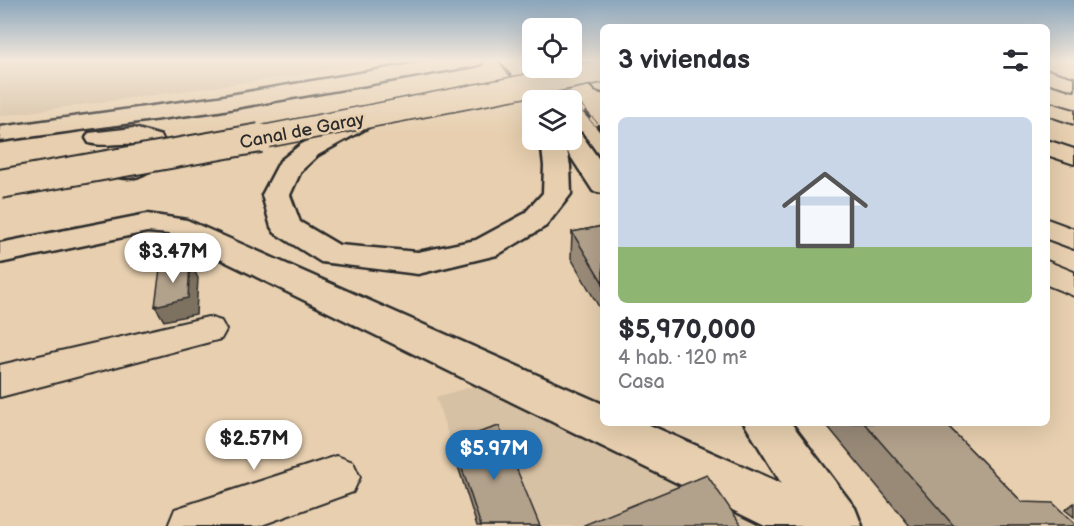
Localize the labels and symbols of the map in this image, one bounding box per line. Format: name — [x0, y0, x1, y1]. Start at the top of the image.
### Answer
street label: Canal de Garay — [238, 108, 367, 153]
pin: $3.47M — [124, 233, 222, 284]
pin: $2.57M — [205, 420, 303, 471]
pin: $5.97M — [445, 430, 543, 481]

